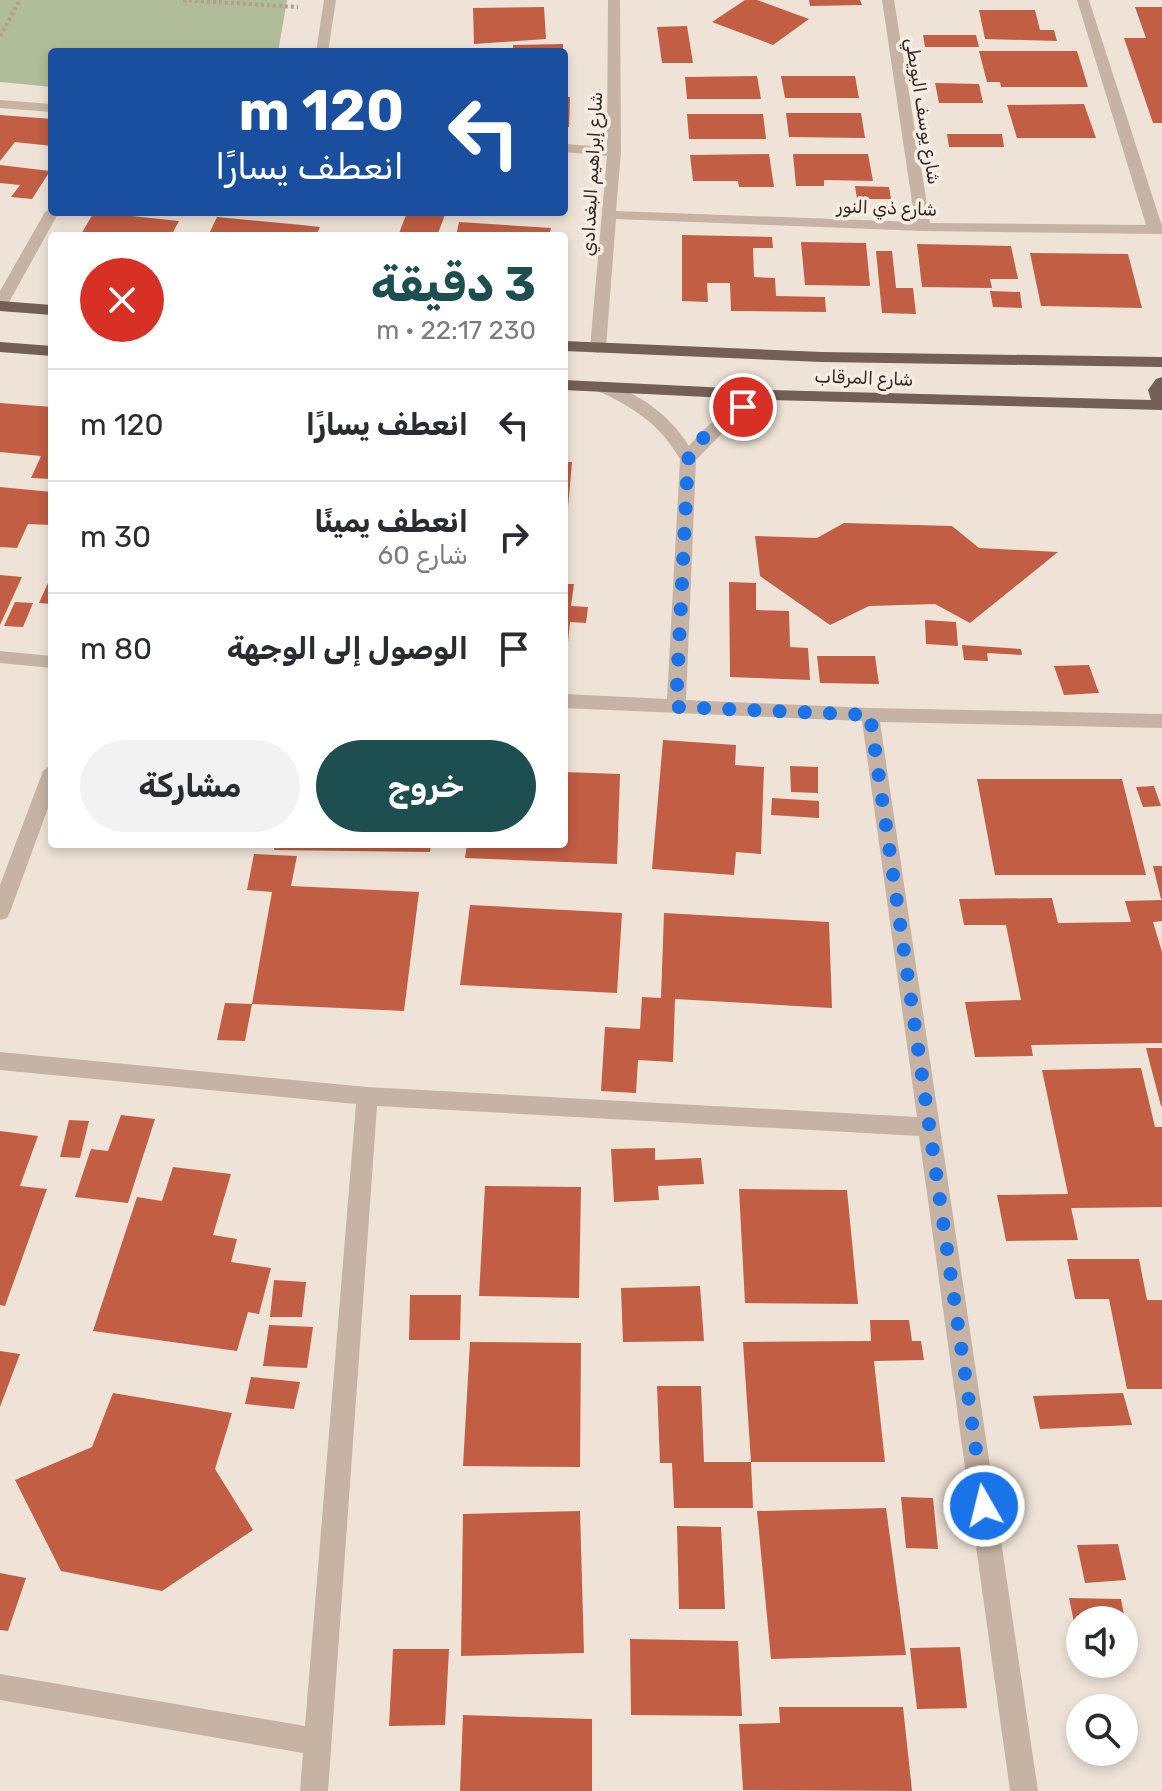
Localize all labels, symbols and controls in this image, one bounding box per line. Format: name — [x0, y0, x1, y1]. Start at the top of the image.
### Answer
street label: شارع يوسف البويطي — [899, 36, 945, 186]
text: 120 m — [238, 78, 404, 144]
icon: left — [432, 80, 536, 184]
street label: شارع إبراهيم البغدادي — [577, 91, 608, 257]
text: انعطف يسارًا — [215, 145, 404, 188]
street label: شارع ذي النور — [835, 195, 938, 222]
text: 3 دقيقة — [371, 256, 536, 313]
button: close — [80, 258, 164, 342]
text: 230 m · 22:17 — [376, 315, 536, 346]
street label: شارع المرقاب — [814, 365, 914, 392]
pin — [709, 373, 777, 441]
icon: arrive — [721, 385, 765, 429]
icon: left — [492, 403, 536, 447]
text: 120 m — [80, 407, 164, 443]
text: انعطف يسارًا — [306, 407, 468, 443]
text: انعطف يمينًا — [314, 504, 468, 540]
icon: right — [492, 515, 536, 559]
text: 30 m — [80, 519, 151, 555]
text: شارع 60 — [378, 540, 468, 571]
icon: arrive — [492, 627, 536, 671]
text: 80 m — [80, 631, 152, 667]
text: الوصول إلى الوجهة — [227, 631, 468, 667]
button: مشاركة — [80, 740, 300, 832]
button: خروج — [316, 740, 536, 832]
position arrow — [942, 1464, 1026, 1548]
map controls — [1066, 1606, 1138, 1766]
button: sound — [1066, 1606, 1138, 1678]
button: search — [1066, 1694, 1138, 1766]

